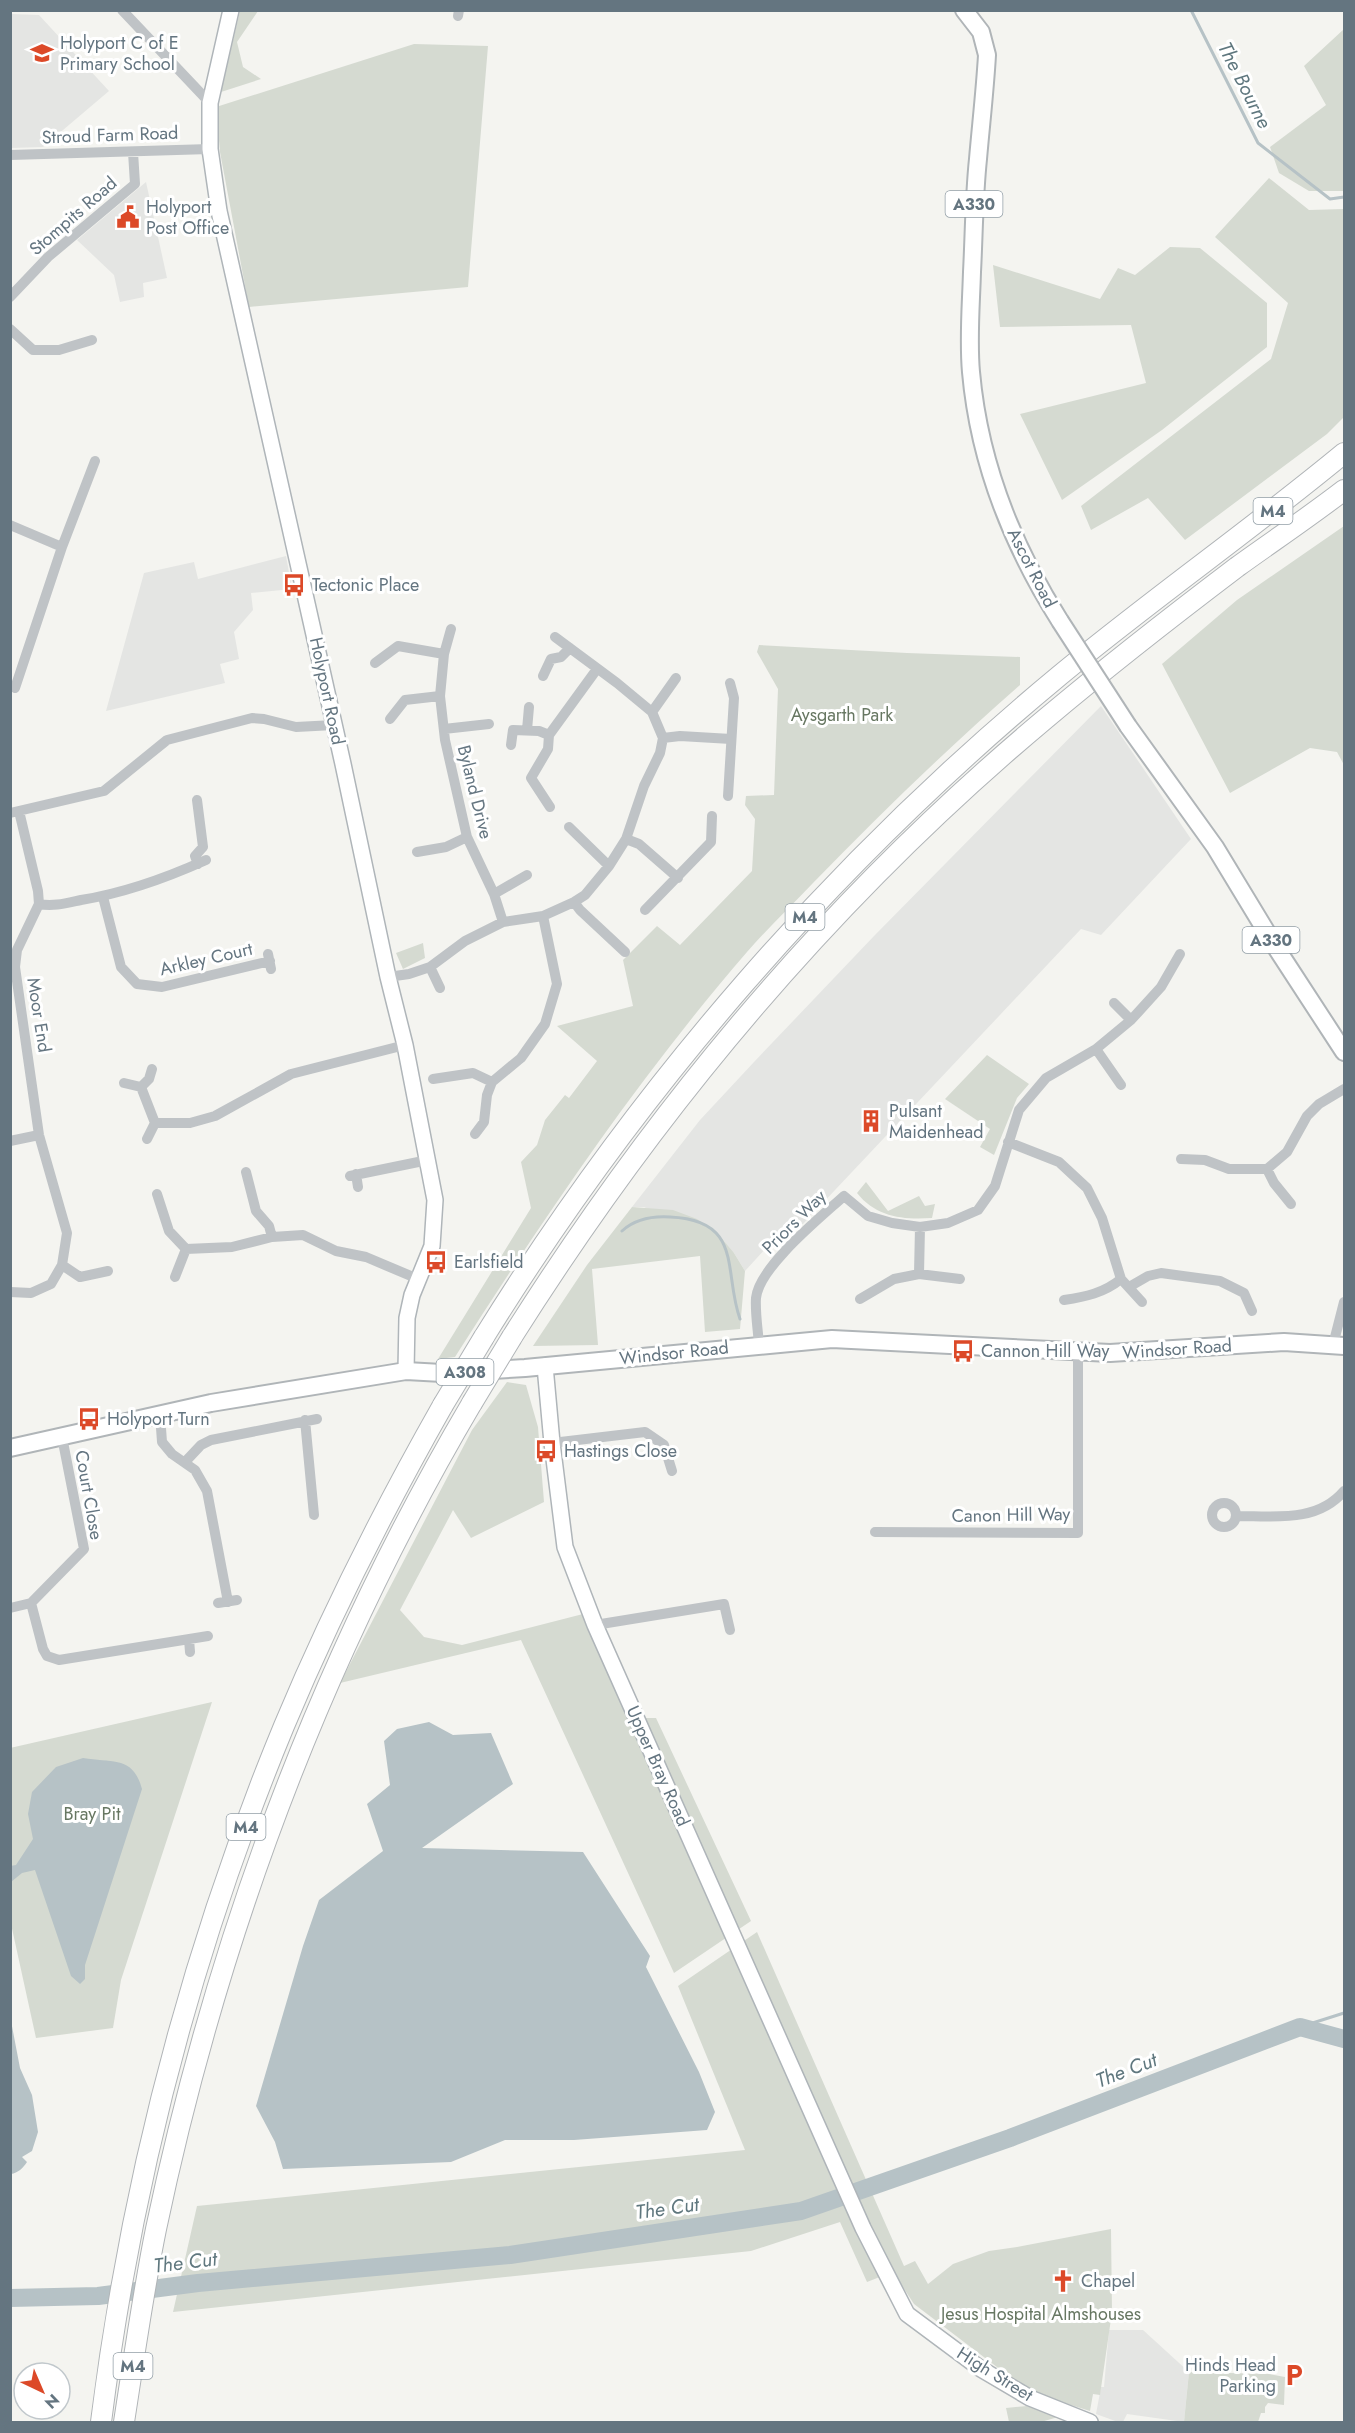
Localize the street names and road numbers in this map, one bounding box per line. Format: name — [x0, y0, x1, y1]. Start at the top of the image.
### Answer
street label: Stroud Farm Road — [41, 120, 179, 150]
street label: Stompits Road — [23, 171, 123, 261]
road number: A330 — [946, 191, 1002, 217]
road number: M4 — [1254, 498, 1292, 524]
street label: Ascot Road — [1001, 524, 1063, 612]
street label: Holyport Road — [303, 635, 351, 747]
street label: Byland Drive — [451, 742, 499, 842]
road number: M4 — [786, 904, 824, 930]
road number: A330 — [1242, 927, 1300, 953]
street label: Arkley Court — [157, 936, 256, 982]
street label: Moor End — [20, 976, 58, 1054]
street label: Priors Way — [756, 1184, 832, 1260]
street label: Windsor Road — [1121, 1332, 1233, 1366]
street label: Windsor Road — [618, 1334, 730, 1372]
road number: A308 — [436, 1359, 494, 1385]
street label: Court Close — [68, 1448, 110, 1542]
street label: Canon Hill Way — [951, 1501, 1071, 1529]
street label: Upper Bray Road — [620, 1702, 696, 1830]
road number: M4 — [226, 1814, 266, 1840]
street label: High Street — [952, 2340, 1039, 2408]
road number: M4 — [114, 2353, 152, 2379]

